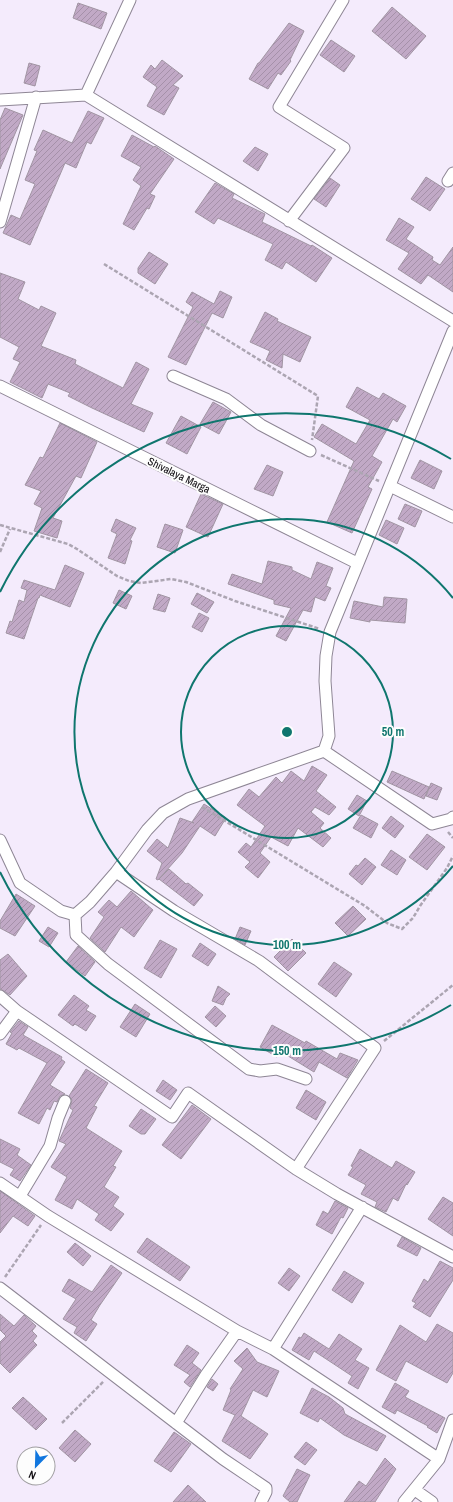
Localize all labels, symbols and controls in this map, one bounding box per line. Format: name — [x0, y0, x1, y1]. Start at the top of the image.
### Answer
street label: Shivalaya Marga — [146, 454, 212, 496]
text: 50 m — [382, 724, 404, 740]
centre of rings — [280, 725, 294, 739]
text: 100 m — [273, 937, 301, 953]
text: 150 m — [273, 1043, 301, 1059]
north arrow — [16, 1446, 56, 1486]
text: N — [26, 1467, 38, 1483]

